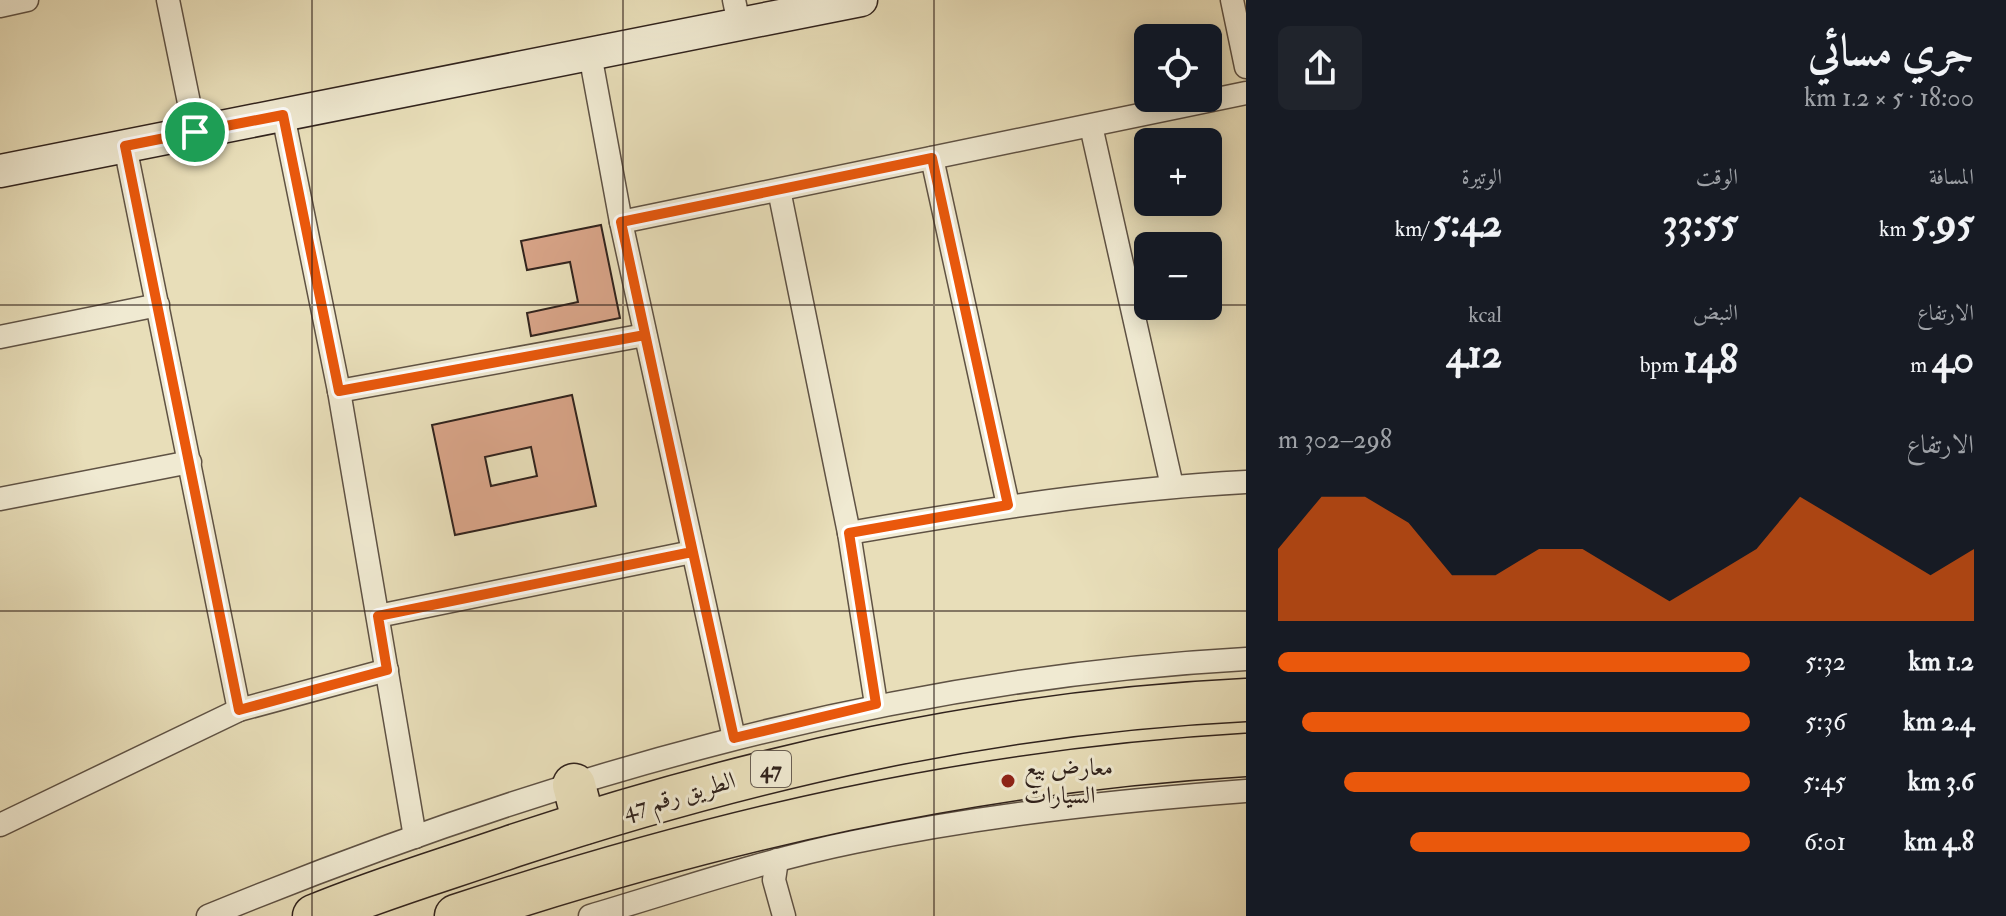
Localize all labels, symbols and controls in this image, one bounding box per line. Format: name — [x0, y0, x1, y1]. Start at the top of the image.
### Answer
map controls — [1134, 24, 1222, 320]
button: locate — [1134, 24, 1222, 112]
text: جري مسائي — [1808, 24, 1974, 79]
button: share — [1278, 26, 1362, 110]
text: 18:00 · 5 × 1.2 km — [1804, 82, 1974, 114]
pin — [161, 98, 229, 166]
icon: arrive — [173, 110, 217, 154]
button: + — [1134, 128, 1222, 216]
text: الوتيرة — [1461, 163, 1502, 191]
text: الوقت — [1696, 163, 1738, 191]
text: المسافة — [1929, 163, 1974, 191]
text: 5:42 — [1433, 198, 1502, 249]
text: 33:55 — [1662, 198, 1738, 249]
text: 5.95 — [1911, 198, 1974, 249]
text: /km — [1395, 215, 1433, 243]
text: km — [1879, 215, 1911, 243]
button: − — [1134, 232, 1222, 320]
text: النبض — [1693, 299, 1738, 327]
text: الارتفاع — [1917, 299, 1974, 327]
text: kcal — [1468, 301, 1502, 329]
text: 412 — [1446, 329, 1502, 380]
text: 148 — [1683, 334, 1738, 385]
text: 40 — [1932, 334, 1974, 385]
text: bpm — [1640, 351, 1683, 379]
text: m — [1910, 351, 1932, 379]
text: 298–302 m — [1278, 424, 1392, 456]
text: الارتفاع — [1907, 429, 1974, 461]
text: 5:32 — [1805, 646, 1846, 678]
text: 1.2 km — [1908, 646, 1974, 678]
text: 5:36 — [1805, 706, 1846, 738]
text: 2.4 km — [1903, 706, 1974, 738]
road number: 47 — [751, 751, 791, 787]
place label: معارض بيع السيارات — [1024, 752, 1113, 811]
street label: الطريق رقم 47 — [619, 765, 741, 832]
text: 5:45 — [1803, 766, 1846, 798]
text: 3.6 km — [1908, 766, 1974, 798]
marker: معارض بيع السيارات — [999, 772, 1017, 790]
text: 6:01 — [1804, 826, 1846, 858]
text: 4.8 km — [1904, 826, 1974, 858]

